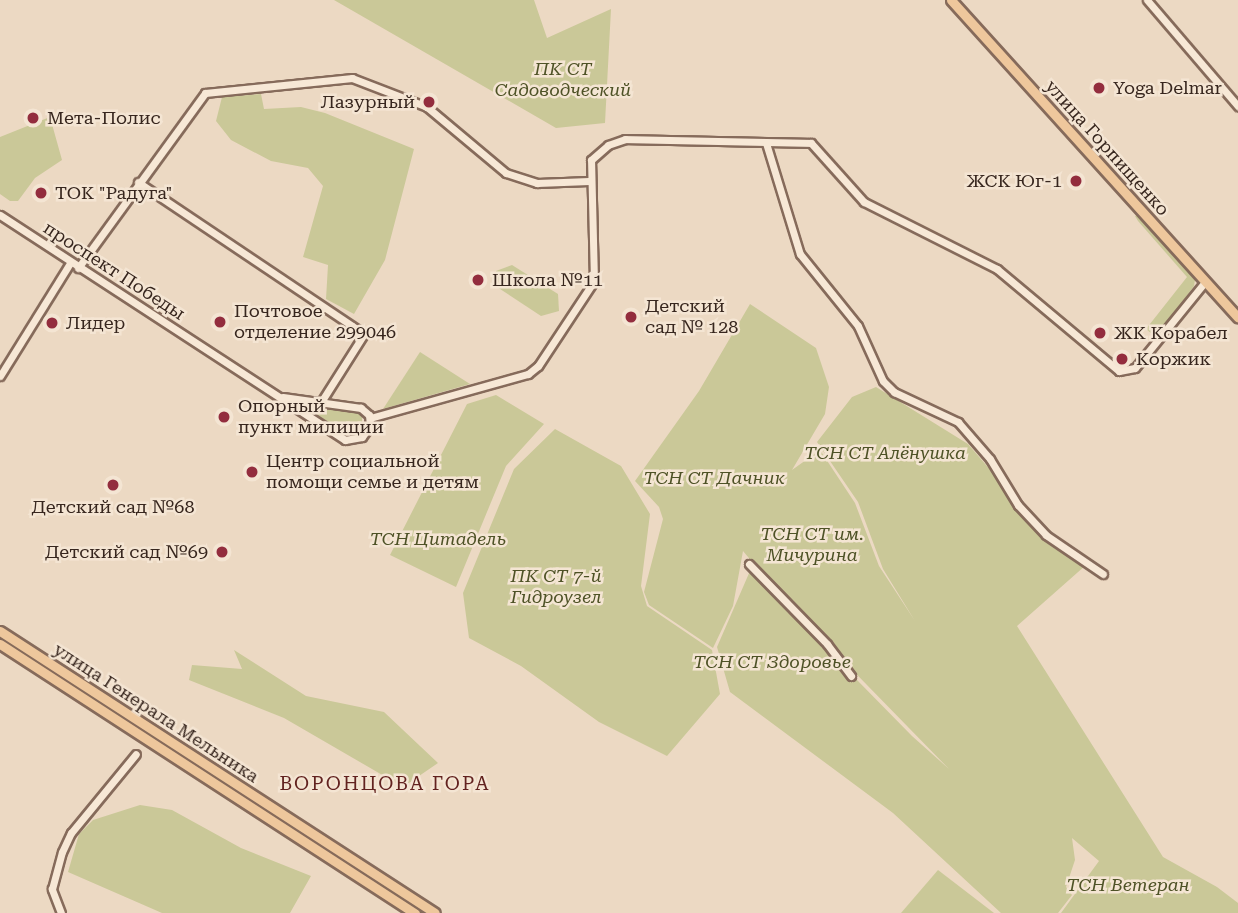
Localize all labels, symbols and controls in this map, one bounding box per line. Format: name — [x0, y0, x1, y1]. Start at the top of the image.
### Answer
park label: ПК СТ Садоводческий — [495, 59, 631, 102]
street label: улица Горпищенко — [1040, 76, 1174, 220]
place label: Yoga Delmar — [1113, 77, 1222, 99]
marker: Yoga Delmar — [1091, 80, 1107, 96]
place label: Лазурный — [321, 91, 415, 113]
marker: Лазурный — [421, 94, 437, 110]
place label: Мета-Полис — [47, 107, 161, 129]
marker: Мета-Полис — [25, 110, 41, 126]
place label: ЖСК Юг-1 — [967, 170, 1062, 192]
marker: ЖСК Юг-1 — [1068, 173, 1084, 189]
place label: ТОК "Радуга" — [55, 182, 172, 204]
marker: ТОК "Радуга" — [33, 185, 49, 201]
street label: проспект Победы — [39, 217, 189, 325]
place label: Школа №11 — [492, 269, 603, 291]
marker: Школа №11 — [470, 272, 486, 288]
place label: Детский сад № 128 — [645, 296, 738, 338]
place label: Почтовое отделение 299046 — [234, 301, 396, 344]
marker: Детский сад № 128 — [623, 309, 639, 325]
place label: Лидер — [66, 312, 125, 334]
marker: Почтовое отделение 299046 — [212, 314, 228, 330]
marker: Лидер — [44, 315, 60, 331]
place label: ЖК Корабел — [1114, 322, 1228, 344]
marker: ЖК Корабел — [1092, 325, 1108, 341]
place label: Коржик — [1136, 348, 1211, 370]
marker: Коржик — [1114, 351, 1130, 367]
place label: Опорный пункт милиции — [238, 396, 384, 438]
marker: Опорный пункт милиции — [216, 409, 232, 425]
park label: ТСН СТ Алёнушка — [804, 442, 966, 464]
place label: Центр социальной помощи семье и детям — [266, 451, 479, 494]
marker: Центр социальной помощи семье и детям — [244, 464, 260, 480]
park label: ТСН СТ Дачник — [643, 467, 785, 489]
marker: Детский сад №68 — [105, 477, 121, 493]
place label: Детский сад №68 — [31, 496, 195, 518]
park label: ТСН СТ им. Мичурина — [760, 524, 864, 566]
park label: ТСН Цитадель — [370, 528, 506, 550]
place label: Детский сад №69 — [45, 541, 208, 563]
marker: Детский сад №69 — [214, 544, 230, 560]
park label: ПК СТ 7-й Гидроузел — [510, 566, 602, 608]
street label: улица Генерала Мельника — [50, 639, 262, 787]
park label: ТСН СТ Здоровье — [693, 651, 851, 673]
district label: ВОРОНЦОВА ГОРА — [281, 773, 489, 795]
park label: ТСН Ветеран — [1066, 874, 1190, 896]

